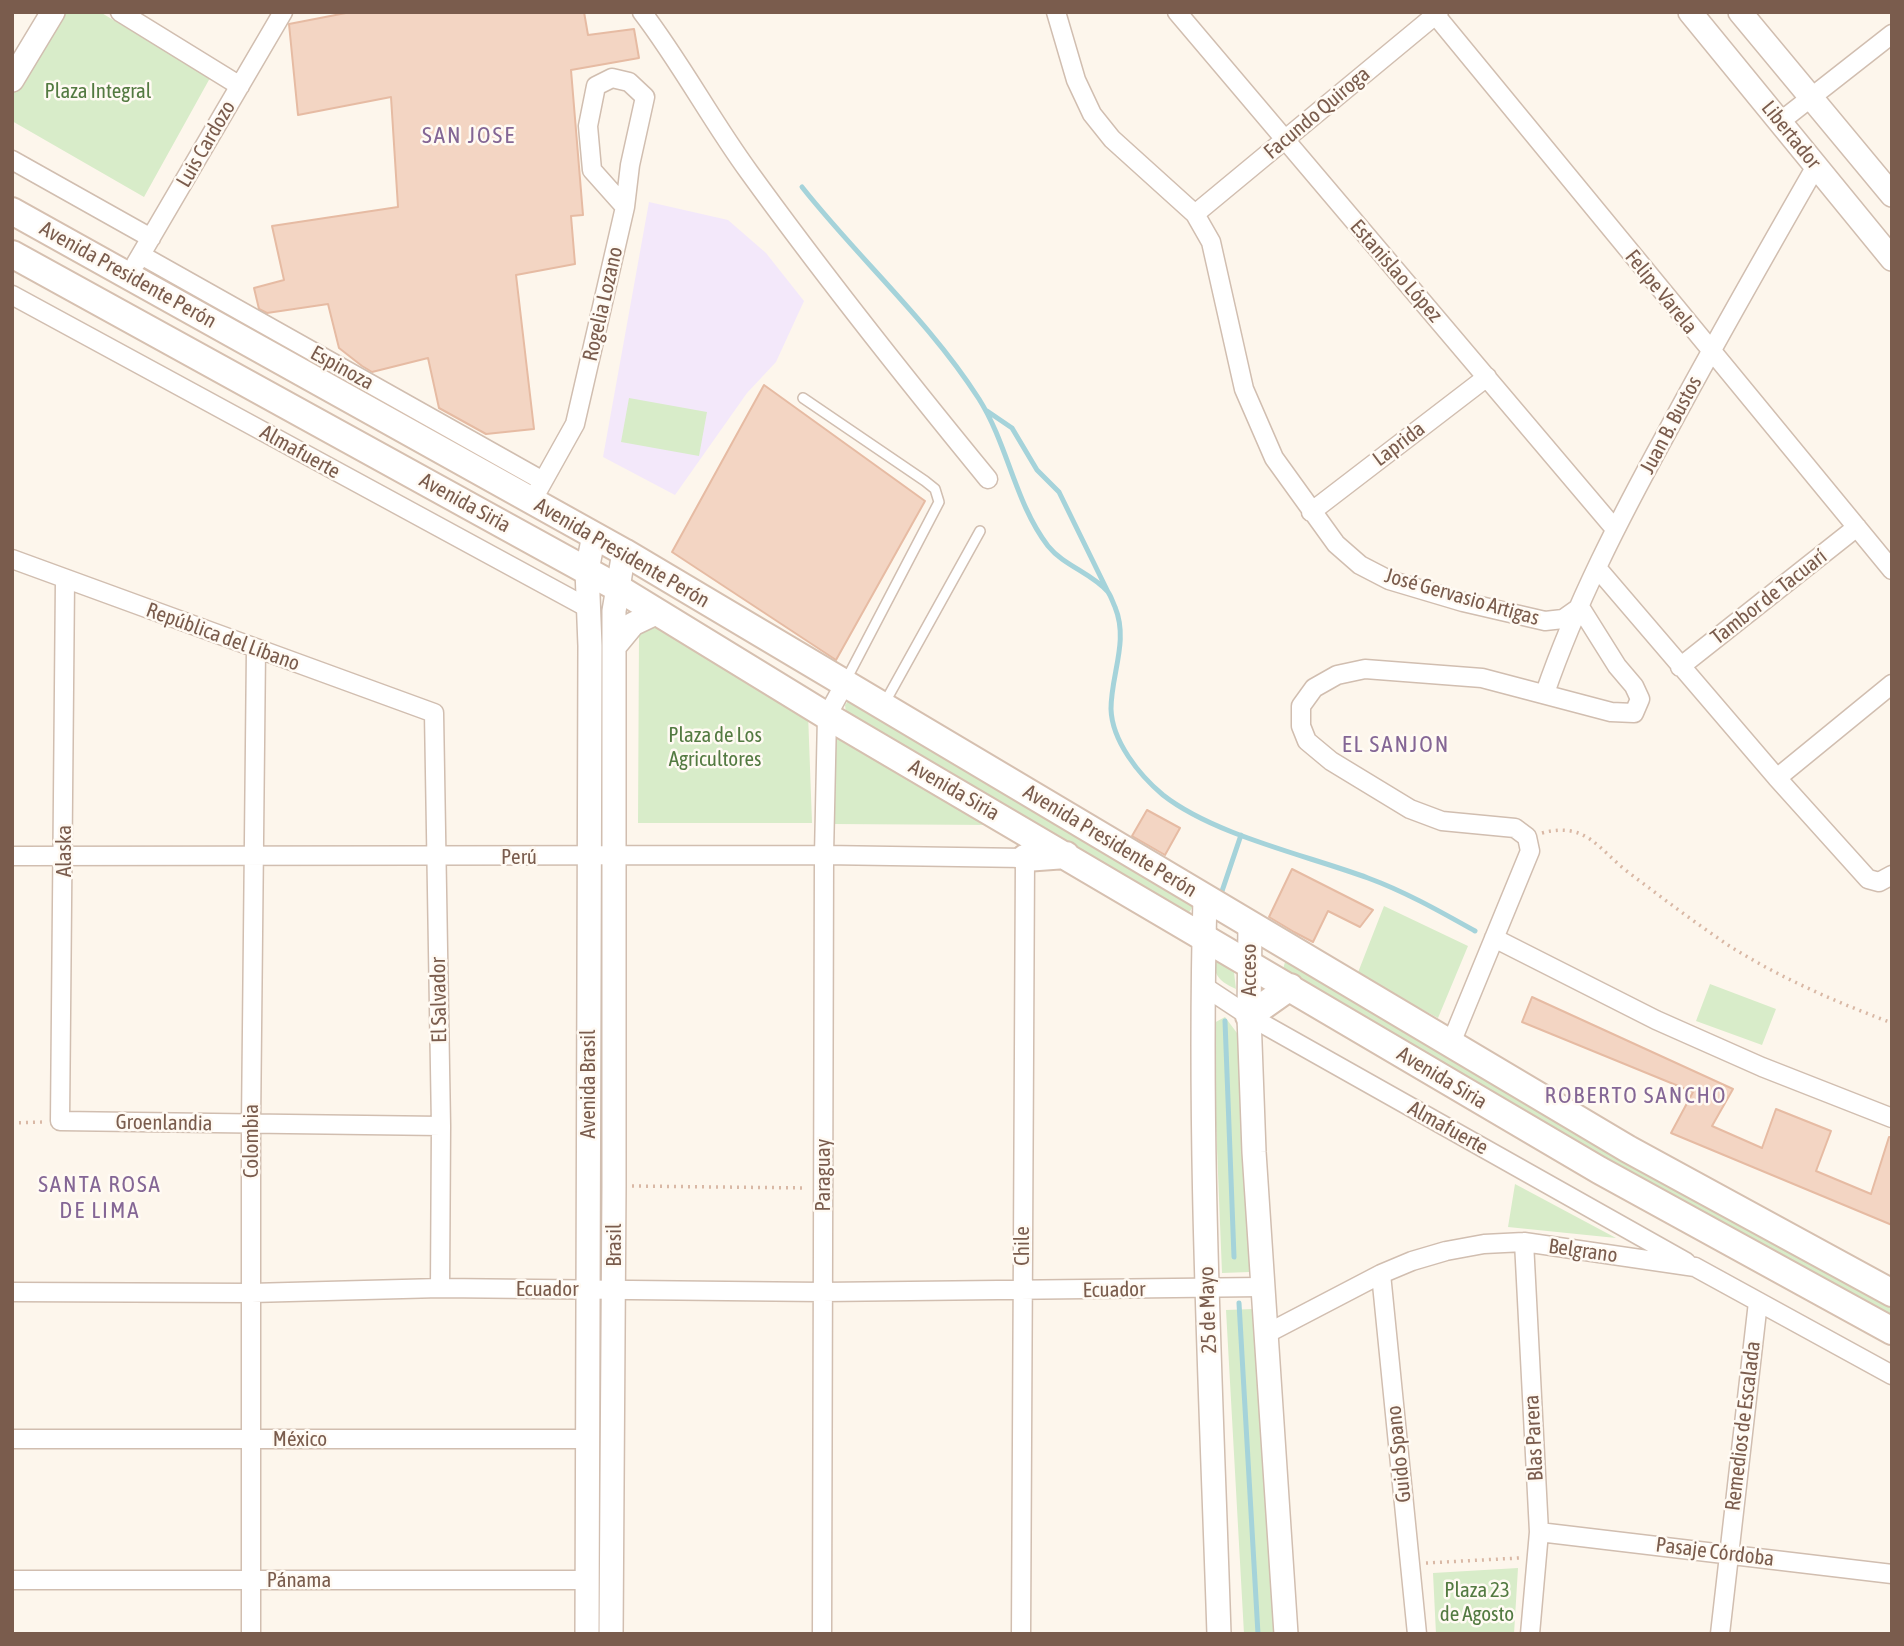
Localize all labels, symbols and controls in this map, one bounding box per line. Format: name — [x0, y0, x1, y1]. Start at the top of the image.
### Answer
street label: Facundo Quiroga — [1259, 61, 1375, 165]
park label: Plaza Integral — [45, 78, 151, 104]
street label: Luis Cardozo — [171, 96, 241, 192]
street label: Libertador — [1756, 96, 1826, 174]
district label: SAN JOSE — [423, 122, 515, 150]
street label: Estanislao López — [1345, 215, 1447, 327]
street label: Avenida Presidente Perón — [35, 216, 221, 334]
street label: Rogelia Lozano — [578, 244, 628, 364]
street label: Felipe Varela — [1619, 245, 1703, 339]
street label: Espinoza — [306, 340, 378, 396]
street label: Juan B. Bustos — [1635, 372, 1707, 478]
street label: Laprida — [1368, 416, 1430, 472]
street label: Almafuerte — [256, 420, 344, 484]
street label: Avenida Siria — [415, 468, 515, 538]
street label: Avenida Presidente Perón — [530, 493, 714, 613]
street label: Tambor de Tacuarí — [1706, 544, 1832, 650]
street label: José Gervasio Artigas — [1382, 563, 1542, 631]
street label: República del Líbano — [143, 598, 303, 676]
park label: Plaza de Los Agricultores — [668, 722, 762, 772]
district label: EL SANJON — [1343, 731, 1449, 759]
street label: Avenida Siria — [904, 754, 1004, 826]
street label: Avenida Presidente Perón — [1019, 779, 1201, 903]
street label: Alaska — [51, 825, 77, 877]
street label: Perú — [501, 844, 537, 870]
street label: Acceso — [1236, 944, 1262, 996]
street label: El Salvador — [426, 957, 452, 1043]
street label: Avenida Brasil — [575, 1029, 601, 1139]
street label: Avenida Siria — [1393, 1041, 1491, 1115]
district label: ROBERTO SANCHO — [1546, 1082, 1726, 1110]
street label: Almafuerte — [1404, 1096, 1492, 1160]
street label: Colombia — [238, 1104, 264, 1178]
street label: Groenlandia — [115, 1110, 213, 1136]
street label: Paraguay — [810, 1139, 836, 1211]
district label: SANTA ROSA DE LIMA — [39, 1171, 161, 1225]
street label: Brasil — [601, 1223, 627, 1267]
street label: Chile — [1009, 1226, 1035, 1266]
street label: Belgrano — [1547, 1234, 1619, 1268]
street label: 25 de Mayo — [1194, 1266, 1222, 1354]
street label: Ecuador — [516, 1276, 578, 1302]
street label: Ecuador — [1082, 1277, 1146, 1303]
street label: Remedios de Escalada — [1720, 1340, 1766, 1512]
street label: Blas Parera — [1519, 1394, 1549, 1482]
street label: Guido Spano — [1381, 1404, 1417, 1504]
street label: México — [273, 1426, 327, 1452]
street label: Pasaje Córdoba — [1654, 1532, 1776, 1572]
street label: Pánama — [267, 1567, 331, 1593]
park label: Plaza 23 de Agosto — [1440, 1577, 1514, 1627]

